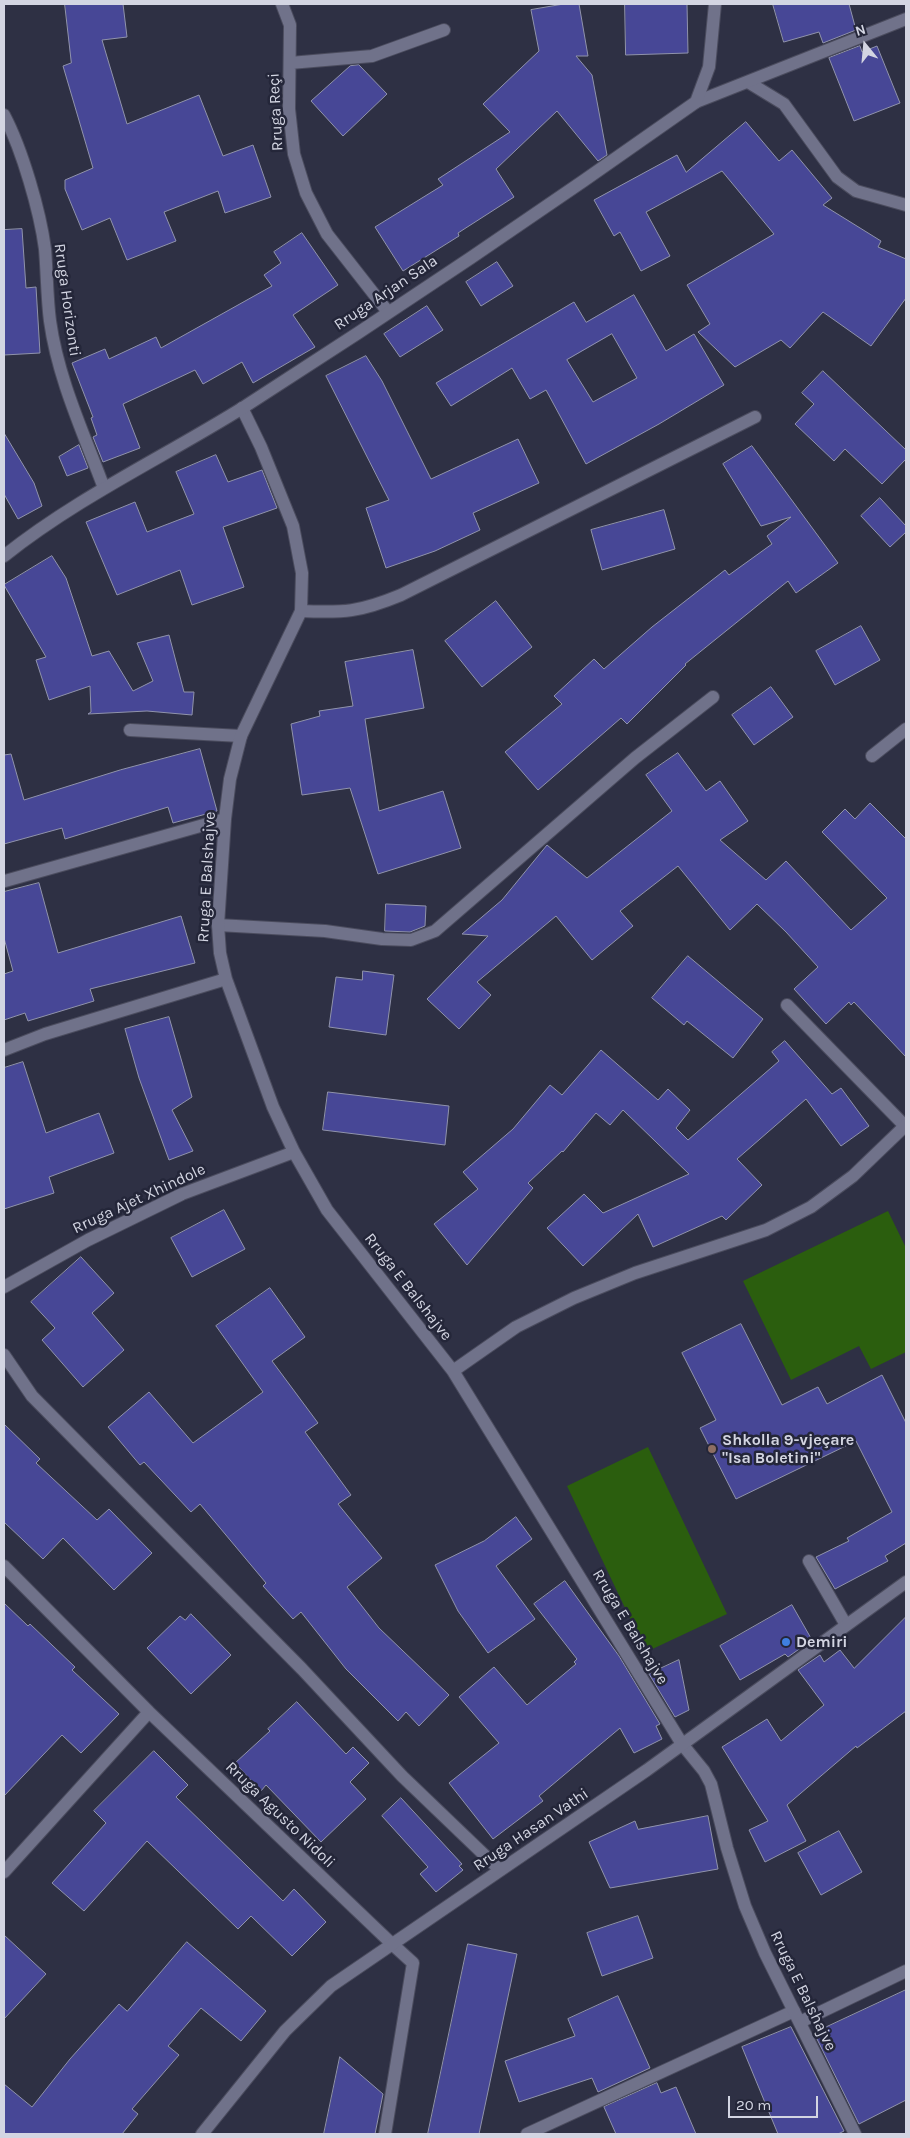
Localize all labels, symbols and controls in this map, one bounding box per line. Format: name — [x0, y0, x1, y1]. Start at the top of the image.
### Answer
north arrow — [840, 20, 890, 70]
text: N — [853, 21, 868, 40]
street label: Rruga Reçi — [264, 73, 288, 151]
street label: Rruga Horizonti — [50, 242, 84, 358]
street label: Rruga Arjan Sala — [331, 251, 441, 335]
street label: Rruga E Balshajve — [194, 811, 220, 943]
street label: Rruga Ajet Xhindole — [70, 1160, 208, 1238]
street label: Rruga E Balshajve — [360, 1229, 456, 1345]
place label: Shkolla 9-vjeçare "Isa Boletini" — [722, 1430, 854, 1468]
marker: Shkolla 9-vjeçare "Isa Boletini" — [706, 1443, 718, 1455]
street label: Rruga E Balshajve — [588, 1566, 672, 1688]
place label: Demiri — [796, 1632, 847, 1652]
marker: Demiri — [780, 1636, 792, 1648]
street label: Rruga Agusto Nidoli — [221, 1758, 339, 1872]
street label: Rruga Hasan Vathi — [470, 1784, 592, 1876]
street label: Rruga E Balshajve — [766, 1928, 840, 2054]
scale bar — [730, 2086, 820, 2118]
text: 20 m — [736, 2096, 771, 2114]

